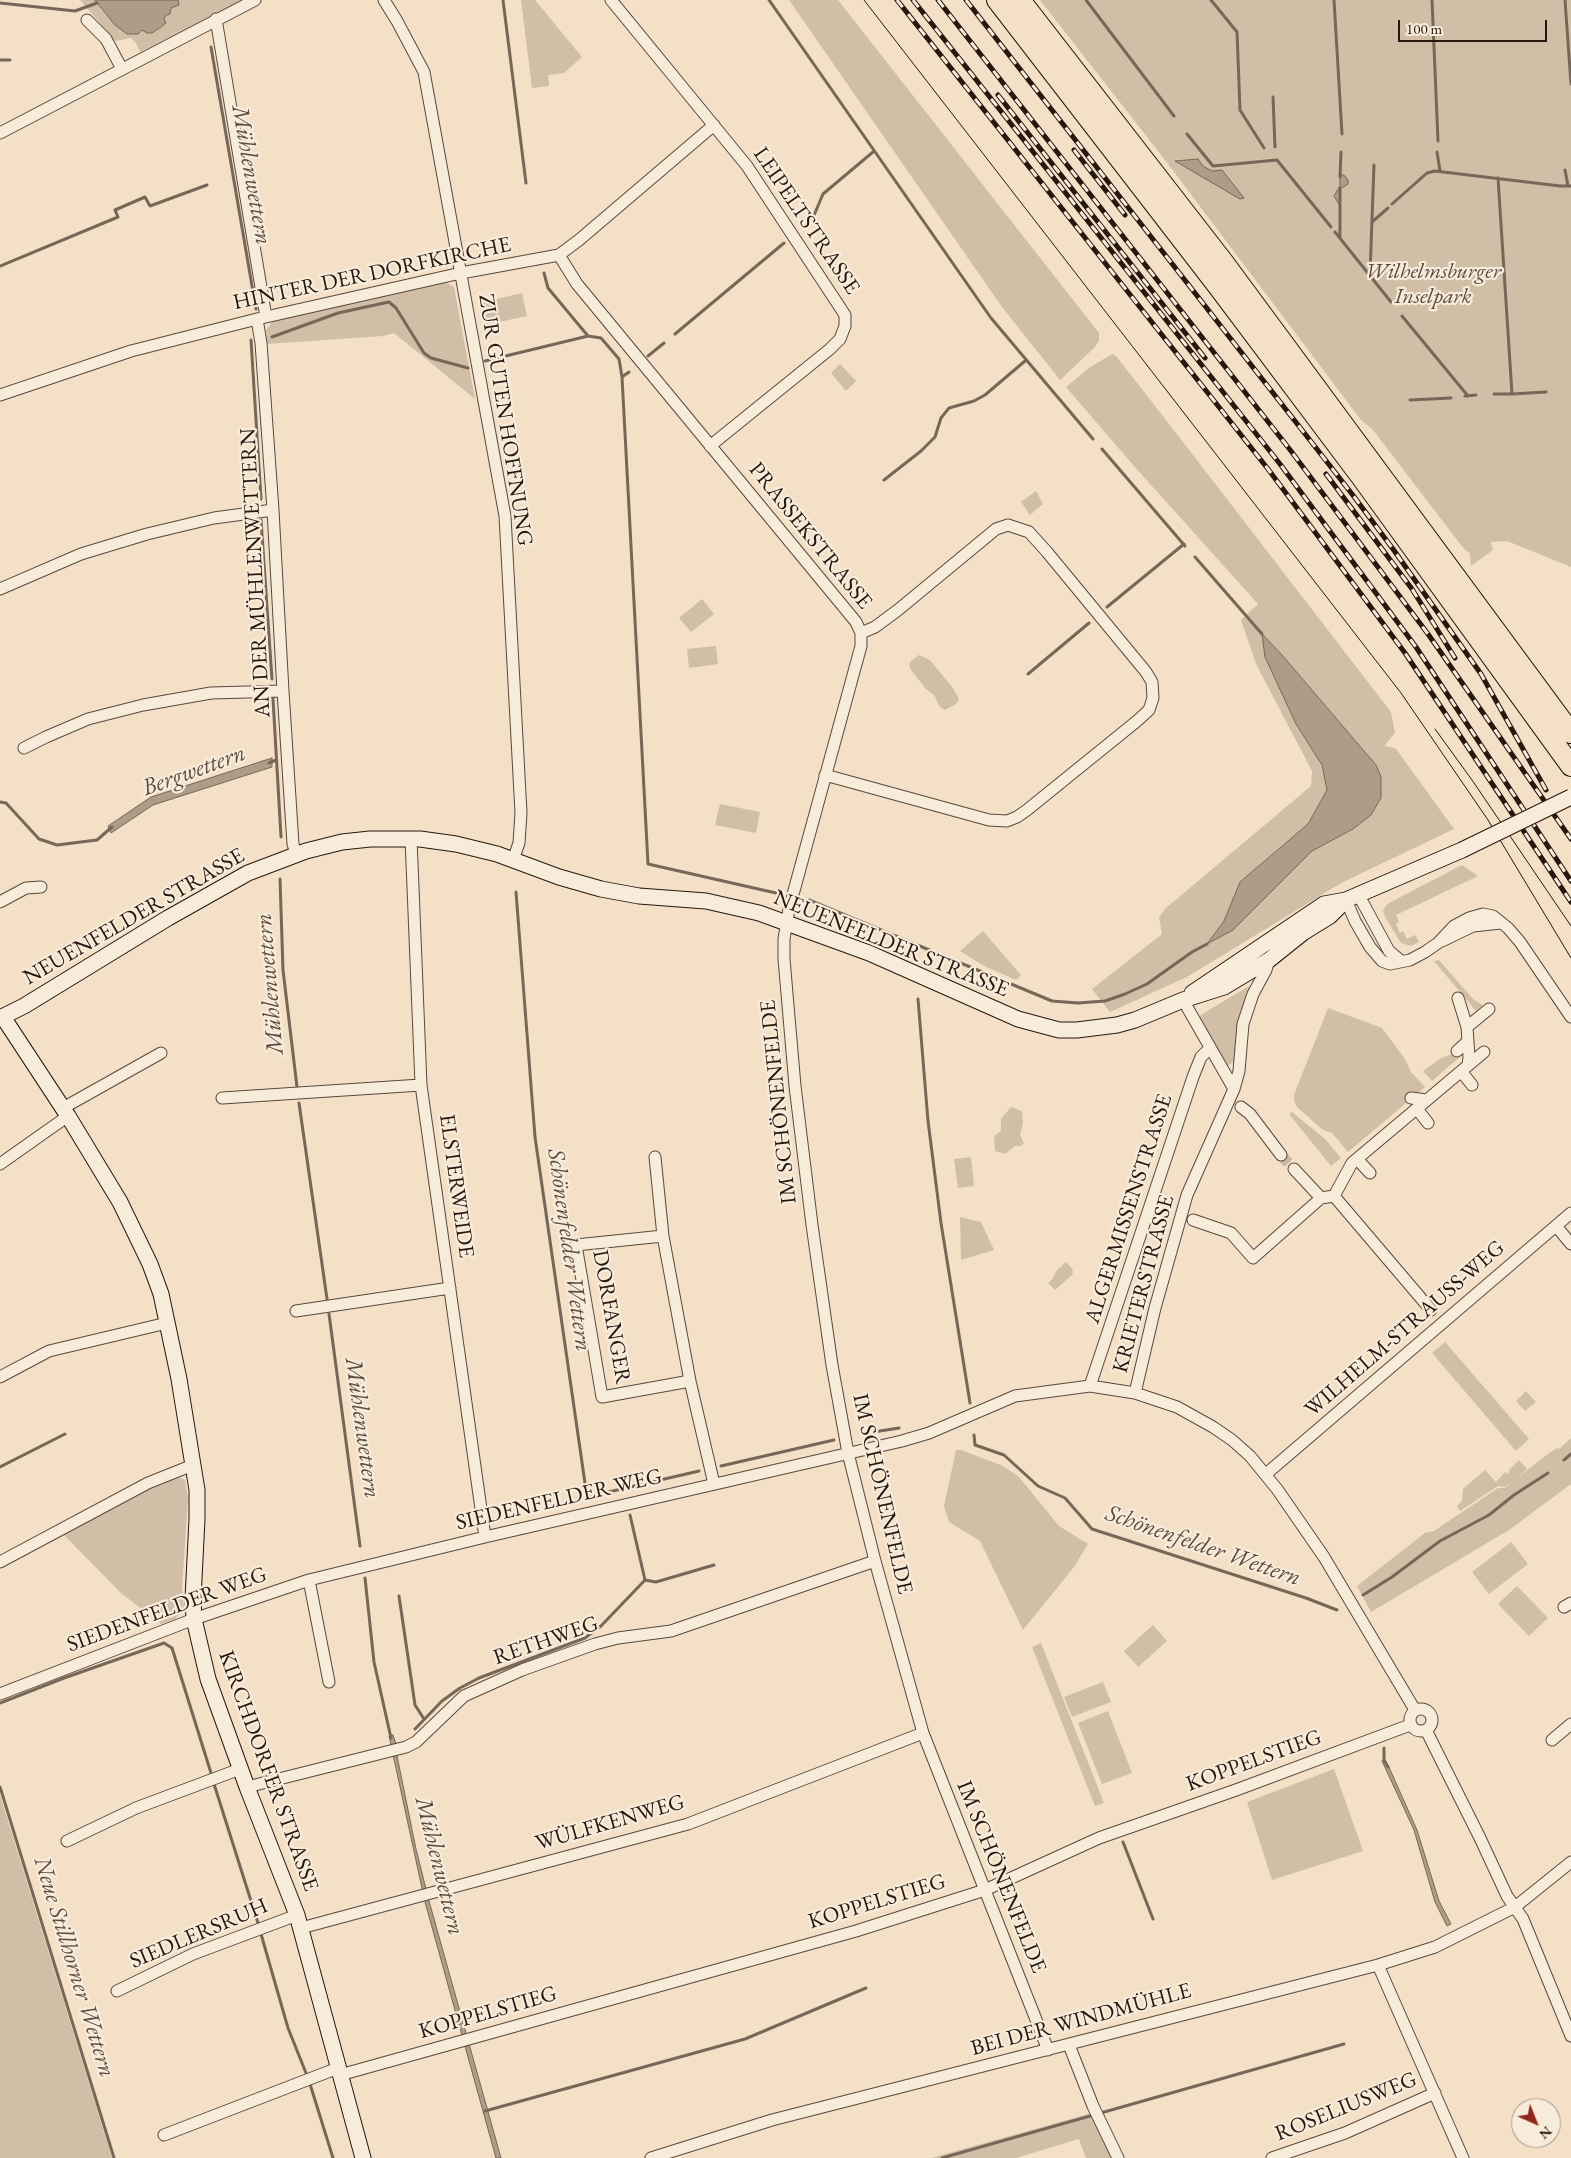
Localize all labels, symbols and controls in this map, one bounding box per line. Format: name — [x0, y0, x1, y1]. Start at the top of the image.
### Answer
scale bar — [1401, 10, 1550, 42]
text: 100 m — [1406, 19, 1442, 38]
water label: Mühlenwettern — [225, 103, 277, 247]
street label: LEIPELTSTRASSE — [747, 142, 865, 300]
street label: HINTER DER DORFKIRCHE — [231, 232, 513, 316]
park label: Wilhelmsburger Inselpark — [1365, 259, 1501, 310]
street label: ZUR GUTEN HOFFNUNG — [472, 292, 538, 548]
street label: AN DER MÜHLENWETTERN — [235, 427, 277, 719]
street label: PRASSEKSTRASSE — [743, 457, 877, 615]
water label: Bergwettern — [138, 739, 250, 803]
street label: NEUENFELDER STRASSE — [19, 843, 249, 991]
street label: NEUENFELDER STRASSE — [770, 885, 1012, 1003]
water label: Mühlenwettern — [249, 912, 291, 1056]
street label: IM SCHÖNENFELDE — [755, 999, 803, 1205]
street label: ALGERMISSENSTRASSE — [1079, 1091, 1179, 1327]
street label: ELSTERWEIDE — [433, 1112, 479, 1260]
water label: Schönenfelder Wettern — [541, 1147, 597, 1353]
street label: KRIETERSTRASSE — [1108, 1192, 1180, 1376]
street label: WILHELM-STRAUSS-WEG — [1300, 1235, 1510, 1423]
street label: DORFANGER — [586, 1248, 636, 1386]
water label: Mühlenwettern — [338, 1356, 386, 1500]
street label: IM SCHÖNENFELDE — [846, 1391, 918, 1597]
street label: SIEDENFELDER WEG — [453, 1463, 665, 1537]
water label: Schönenfelder Wettern — [1102, 1499, 1304, 1593]
street label: SIEDENFELDER WEG — [63, 1562, 271, 1658]
street label: RETHWEG — [490, 1611, 602, 1671]
street label: KIRCHDORFER STRASSE — [212, 1647, 324, 1895]
street label: KOPPELSTIEG — [1183, 1724, 1325, 1798]
street label: IM SCHÖNENFELDE — [950, 1777, 1052, 1977]
street label: WÜLFKENWEG — [532, 1789, 688, 1857]
water label: Mühlenwettern — [408, 1794, 470, 1938]
water label: Neue Stillhorner Wettern — [27, 1853, 121, 2081]
street label: KOPPELSTIEG — [805, 1869, 949, 1935]
street label: SIEDLERSRUH — [126, 1893, 272, 1975]
street label: BEI DER WINDMÜHLE — [968, 1978, 1194, 2062]
street label: KOPPELSTIEG — [416, 1981, 560, 2045]
street label: ROSELIUSWEG — [1271, 2067, 1421, 2147]
north arrow — [1511, 2098, 1561, 2148]
text: N — [1535, 2123, 1556, 2143]

